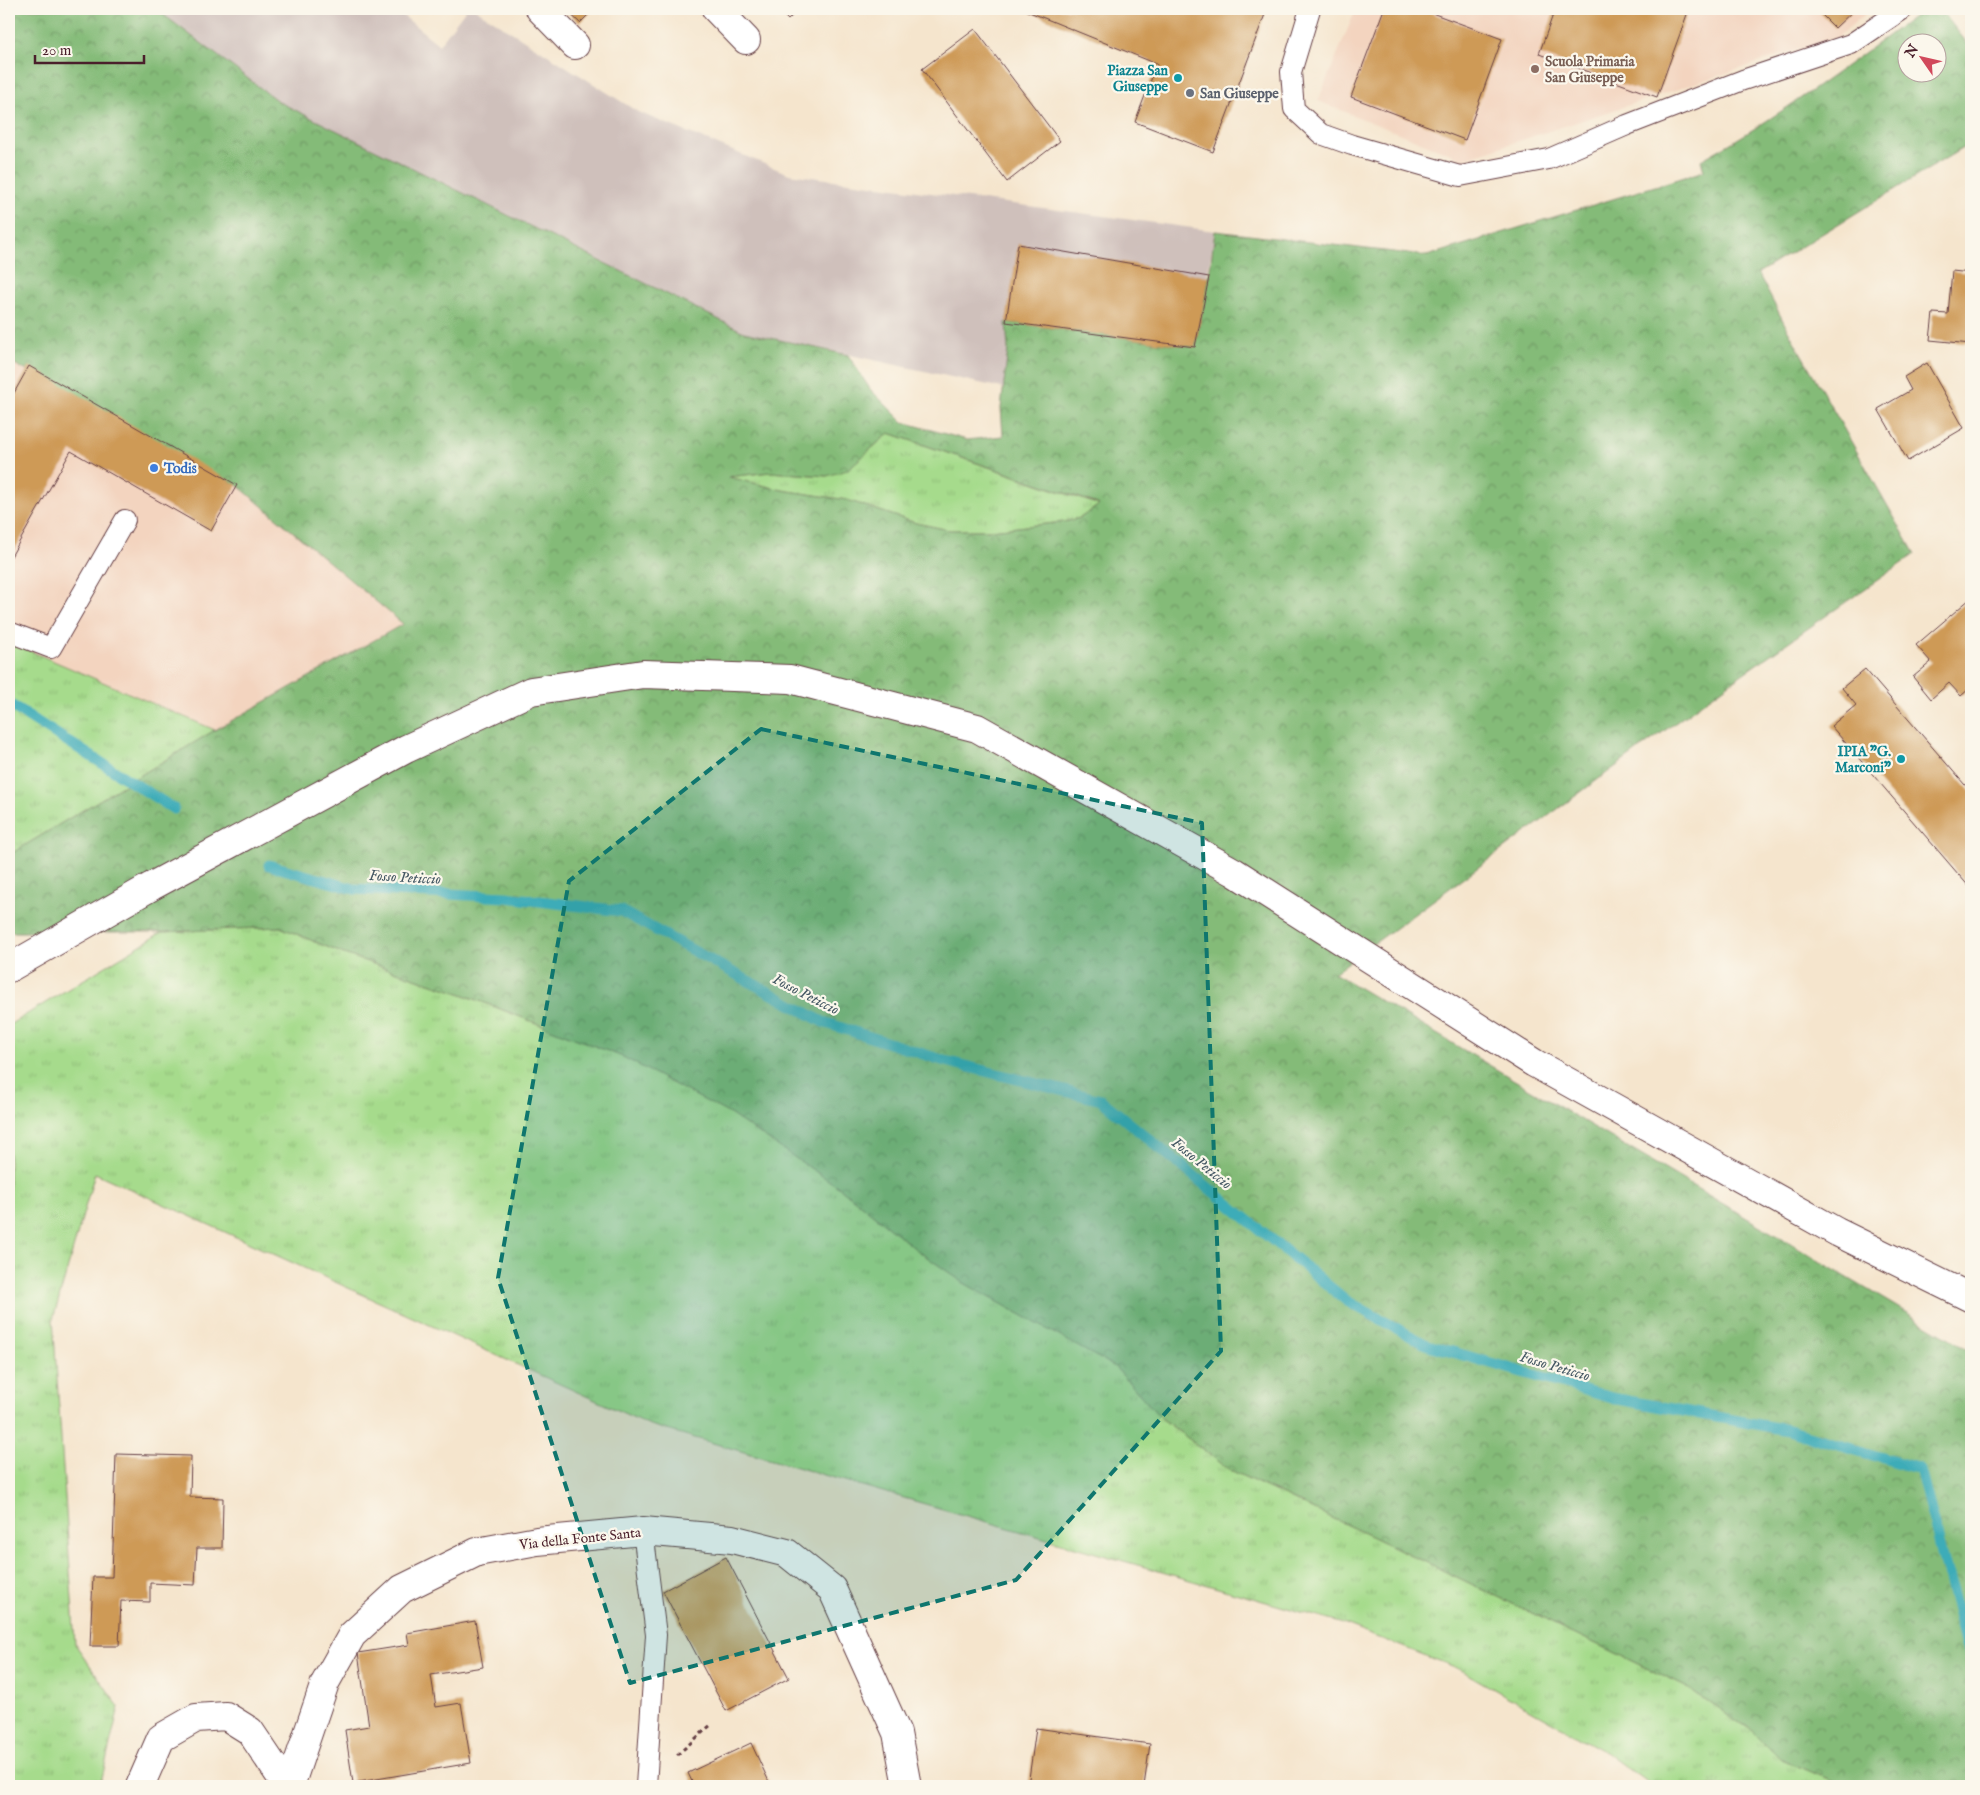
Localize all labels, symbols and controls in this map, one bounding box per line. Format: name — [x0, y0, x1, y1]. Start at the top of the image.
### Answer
scale bar — [35, 32, 144, 64]
north arrow — [1898, 32, 1948, 82]
text: 20 m — [42, 41, 72, 60]
text: N — [1901, 41, 1923, 62]
place label: Scuola Primaria San Giuseppe — [1545, 53, 1636, 87]
place label: Piazza San Giuseppe — [1107, 62, 1169, 96]
marker: Scuola Primaria San Giuseppe — [1529, 63, 1541, 75]
marker: Piazza San Giuseppe — [1172, 72, 1184, 84]
place label: San Giuseppe — [1200, 85, 1279, 103]
marker: San Giuseppe — [1184, 87, 1196, 99]
place label: Todis — [163, 460, 197, 478]
marker: Todis — [148, 462, 160, 474]
place label: IPIA "G. Marconi" — [1835, 743, 1891, 777]
marker: IPIA "G. Marconi" — [1895, 753, 1907, 765]
water label: Fosso Peticcio — [368, 866, 441, 889]
water label: Fosso Peticcio — [769, 970, 842, 1019]
water label: Fosso Peticcio — [1168, 1133, 1236, 1193]
water label: Fosso Peticcio — [1518, 1347, 1592, 1386]
street label: Via della Fonte Santa — [517, 1524, 643, 1554]

